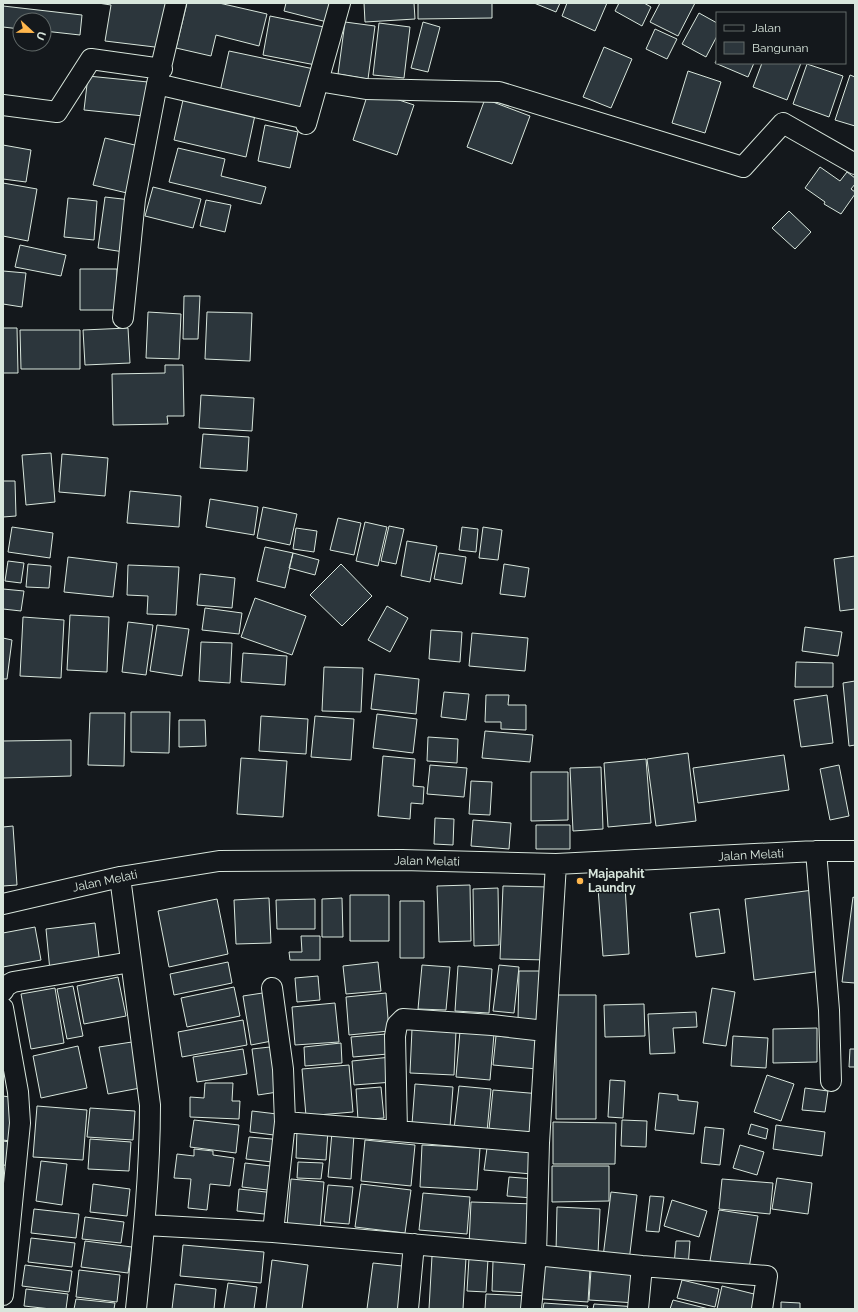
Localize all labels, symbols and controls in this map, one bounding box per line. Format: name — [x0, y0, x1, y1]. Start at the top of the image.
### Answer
north arrow — [12, 12, 52, 52]
legend — [716, 12, 846, 64]
text: Jalan — [752, 21, 781, 35]
text: U — [33, 29, 48, 42]
text: Bangunan — [752, 41, 809, 55]
street label: Jalan Melati — [718, 846, 784, 864]
street label: Jalan Melati — [394, 853, 460, 869]
street label: Jalan Melati — [71, 867, 139, 895]
place label: Majapahit Laundry — [588, 867, 645, 895]
marker: Majapahit Laundry — [575, 876, 585, 886]

